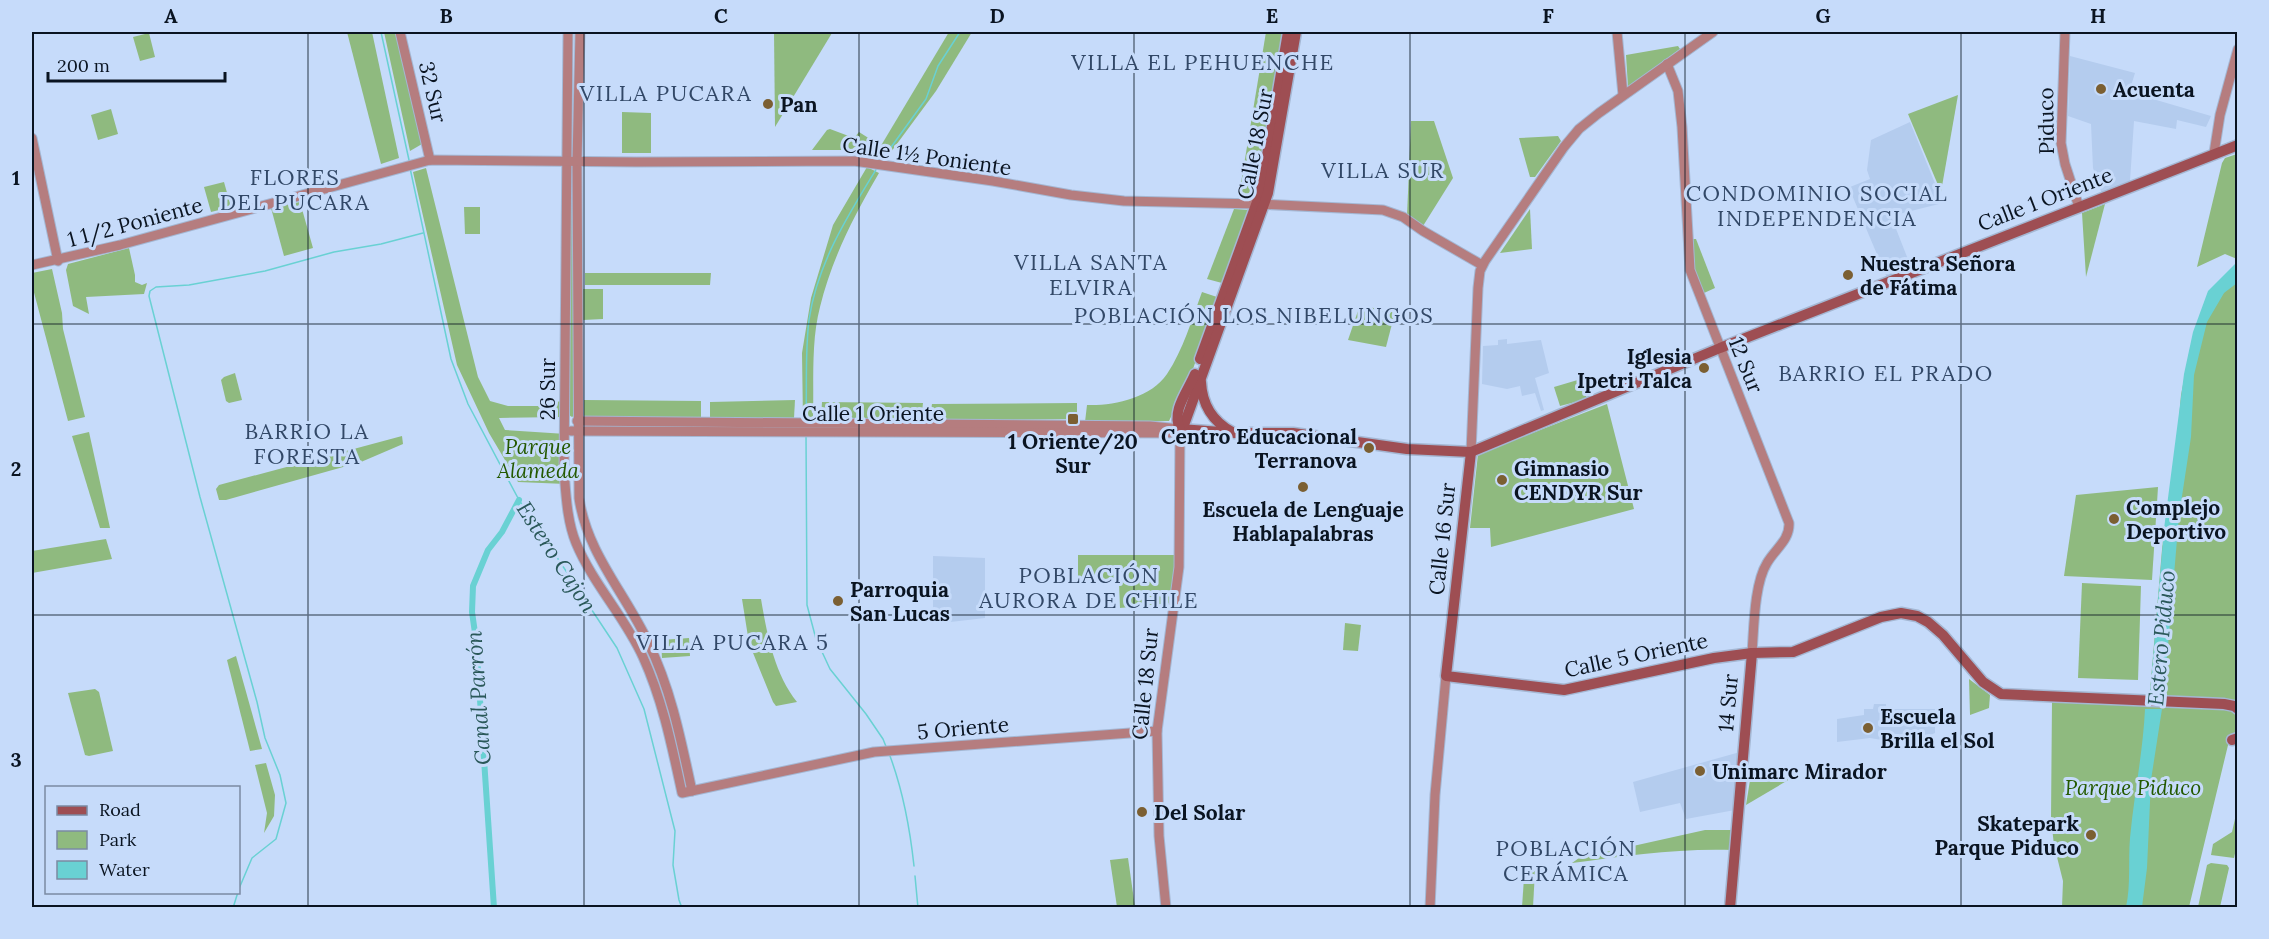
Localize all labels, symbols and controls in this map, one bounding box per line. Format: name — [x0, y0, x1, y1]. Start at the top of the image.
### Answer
text: A — [164, 3, 178, 28]
text: B — [439, 3, 453, 28]
text: C — [714, 3, 728, 28]
text: D — [989, 3, 1005, 28]
text: E — [1266, 3, 1278, 28]
text: F — [1542, 3, 1554, 28]
text: G — [1815, 3, 1831, 28]
text: H — [2090, 3, 2106, 28]
scale bar — [48, 45, 225, 83]
district label: VILLA EL PEHUENCHE — [1070, 48, 1335, 76]
text: 200 m — [57, 54, 110, 77]
street label: 32 Sur — [413, 59, 453, 125]
place label: Acuenta — [2113, 76, 2195, 103]
district label: VILLA PUCARA — [579, 79, 752, 107]
marker: Acuenta — [2094, 82, 2108, 96]
street label: Calle 18 Sur — [1231, 86, 1279, 202]
street label: Piduco — [2032, 87, 2060, 155]
place label: Pan — [780, 91, 818, 118]
marker: Pan — [761, 97, 775, 111]
street label: Calle 1½ Poniente — [841, 131, 1013, 181]
district label: VILLA SUR — [1320, 156, 1445, 184]
street label: Calle 1 Oriente — [1974, 161, 2116, 237]
district label: FLORES DEL PUCARA — [220, 163, 370, 216]
text: 1 — [12, 165, 20, 190]
district label: CONDOMINIO SOCIAL INDEPENDENCIA — [1686, 179, 1948, 232]
street label: 1 1/2 Poniente — [65, 191, 205, 253]
district label: VILLA SANTA ELVIRA — [1013, 248, 1168, 301]
place label: Nuestra Señora de Fátima — [1860, 250, 2016, 301]
marker: Nuestra Señora de Fátima — [1841, 268, 1855, 282]
district label: POBLACIÓN LOS NIBELUNGOS — [1074, 301, 1434, 329]
street label: 12 Sur — [1723, 333, 1769, 397]
place label: Iglesia Ipetri Talca — [1577, 343, 1692, 394]
street label: 26 Sur — [534, 358, 561, 420]
district label: BARRIO EL PRADO — [1778, 359, 1994, 387]
marker: Iglesia Ipetri Talca — [1697, 361, 1711, 375]
street label: Calle 1 Oriente — [802, 400, 944, 427]
marker: 1 Oriente/20 Sur — [1066, 412, 1080, 426]
district label: BARRIO LA FORESTA — [244, 417, 370, 470]
place label: Centro Educacional Terranova — [1161, 423, 1357, 474]
place label: 1 Oriente/20 Sur — [1008, 428, 1138, 479]
park label: Parque Alameda — [496, 433, 580, 484]
marker: Centro Educacional Terranova — [1362, 441, 1376, 455]
place label: Gimnasio CENDYR Sur — [1514, 455, 1643, 506]
text: 2 — [11, 456, 21, 481]
marker: Gimnasio CENDYR Sur — [1495, 473, 1509, 487]
marker: Escuela de Lenguaje Hablapalabras — [1296, 480, 1310, 494]
street label: Calle 16 Sur — [1423, 482, 1461, 596]
place label: Complejo Deportivo — [2126, 494, 2226, 545]
water label: Estero Cajon — [511, 496, 604, 618]
place label: Escuela de Lenguaje Hablapalabras — [1202, 496, 1404, 547]
marker: Complejo Deportivo — [2107, 512, 2121, 526]
district label: POBLACIÓN AURORA DE CHILE — [978, 561, 1199, 614]
water label: Estero Piduco — [2141, 569, 2181, 707]
place label: Parroquia San Lucas — [850, 576, 950, 627]
marker: Parroquia San Lucas — [831, 594, 845, 608]
street label: Calle 18 Sur — [1126, 627, 1164, 741]
street label: Calle 5 Oriente — [1562, 627, 1710, 683]
district label: VILLA PUCARA 5 — [635, 628, 830, 656]
water label: Canal Parrón — [459, 630, 497, 766]
street label: 14 Sur — [1712, 673, 1744, 733]
place label: Escuela Brilla el Sol — [1880, 703, 1995, 754]
street label: 5 Oriente — [916, 711, 1010, 745]
marker: Escuela Brilla el Sol — [1861, 721, 1875, 735]
text: 3 — [10, 747, 22, 772]
place label: Unimarc Mirador — [1712, 758, 1887, 785]
marker: Unimarc Mirador — [1693, 764, 1707, 778]
park label: Parque Piduco — [2065, 774, 2201, 801]
legend — [45, 786, 240, 894]
text: Road — [99, 798, 141, 821]
place label: Del Solar — [1154, 799, 1245, 826]
marker: Del Solar — [1135, 805, 1149, 819]
place label: Skatepark Parque Piduco — [1934, 810, 2080, 861]
text: Park — [99, 828, 137, 851]
marker: Skatepark Parque Piduco — [2084, 828, 2098, 842]
district label: POBLACIÓN CERÁMICA — [1496, 834, 1636, 887]
text: Water — [99, 858, 150, 881]

